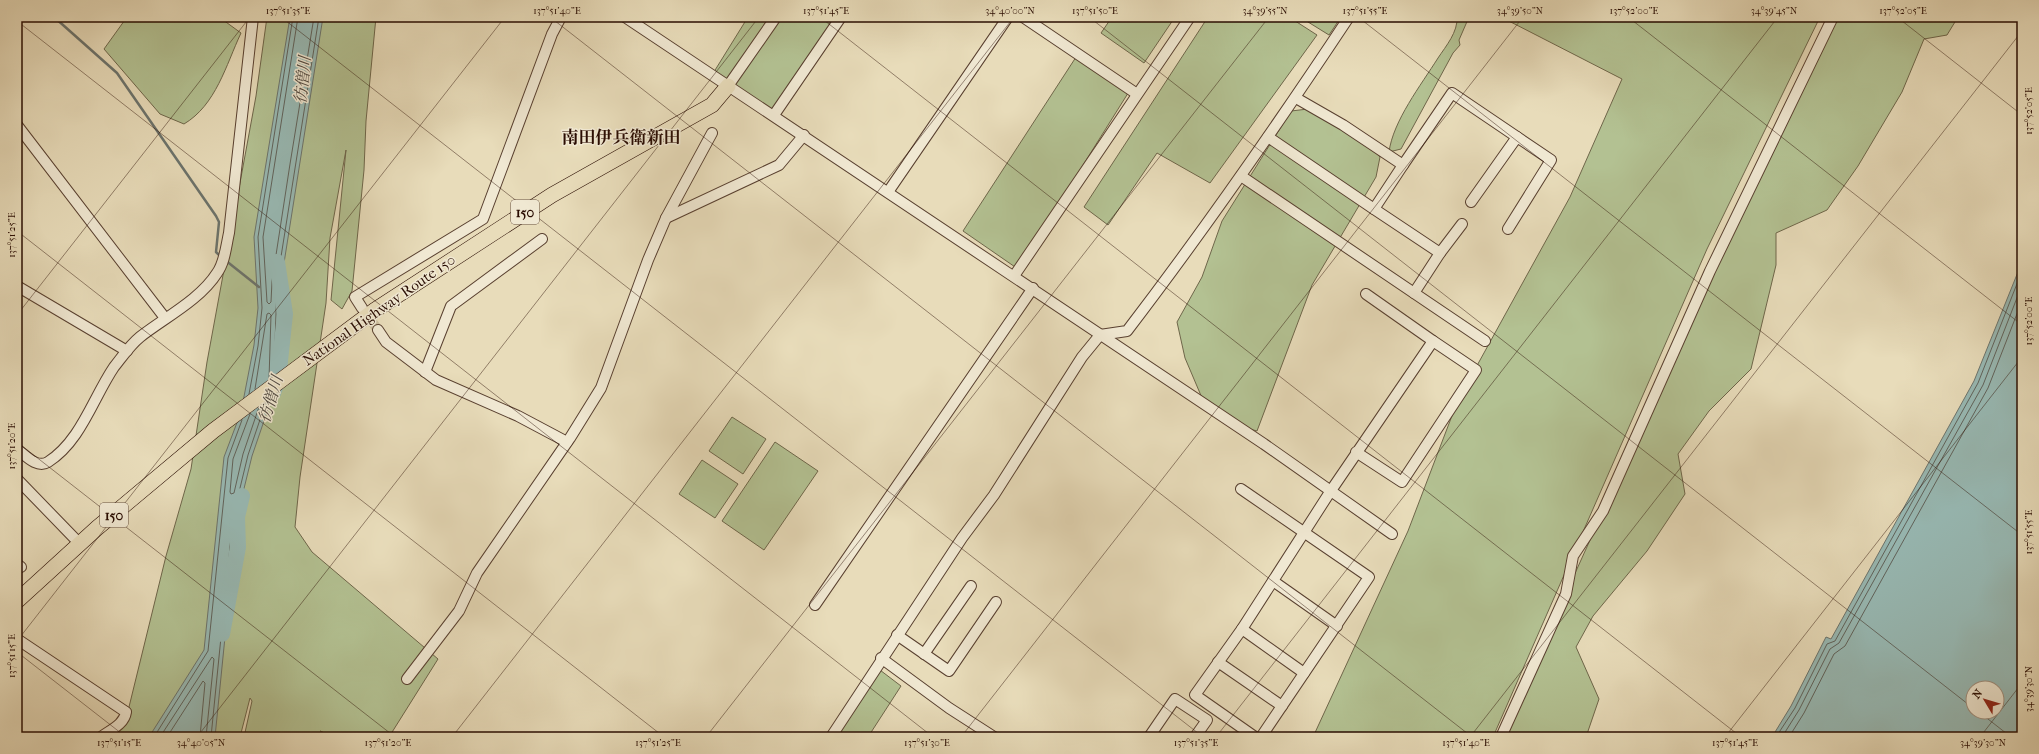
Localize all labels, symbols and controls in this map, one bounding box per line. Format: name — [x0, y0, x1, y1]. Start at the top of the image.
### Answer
text: 137°51'35"E — [266, 5, 310, 17]
text: 137°51'40"E — [533, 5, 581, 17]
text: 137°51'45"E — [803, 5, 849, 17]
text: 34°40'00"N — [985, 5, 1035, 17]
text: 137°51'50"E — [1072, 5, 1118, 17]
text: 34°39'55"N — [1242, 5, 1288, 17]
text: 137°51'55"E — [1343, 5, 1387, 17]
text: 34°39'50"N — [1497, 5, 1544, 17]
text: 137°52'00"E — [1610, 5, 1658, 17]
text: 34°39'45"N — [1751, 5, 1798, 17]
text: 137°52'05"E — [1879, 5, 1927, 17]
water label: 彷僧川 — [291, 53, 315, 105]
text: 137°52'05"E — [2023, 87, 2035, 135]
district label: 南田伊兵衛新田 — [562, 127, 681, 147]
road number: 150 — [511, 200, 539, 224]
text: 137°51'25"E — [6, 212, 18, 258]
street label: National Highway Route 150 — [299, 250, 459, 370]
text: 137°52'00"E — [2023, 297, 2035, 345]
water label: 彷僧川 — [254, 372, 287, 425]
text: 137°51'20"E — [6, 423, 18, 469]
road number: 150 — [100, 503, 128, 527]
text: 137°51'55"E — [2023, 510, 2035, 554]
text: 137°51'15"E — [6, 634, 18, 678]
text: 34°39'30"N — [2023, 665, 2035, 712]
north arrow — [1965, 680, 2005, 720]
text: N — [1970, 686, 1986, 701]
text: 137°51'15"E — [97, 737, 141, 749]
text: 34°40'05"N — [177, 737, 226, 749]
text: 137°51'20"E — [365, 737, 411, 749]
text: 137°51'25"E — [635, 737, 681, 749]
text: 137°51'30"E — [904, 737, 950, 749]
text: 137°51'35"E — [1174, 737, 1218, 749]
text: 137°51'40"E — [1442, 737, 1490, 749]
text: 137°51'45"E — [1712, 737, 1758, 749]
text: 34°39'30"N — [1960, 737, 2007, 749]

